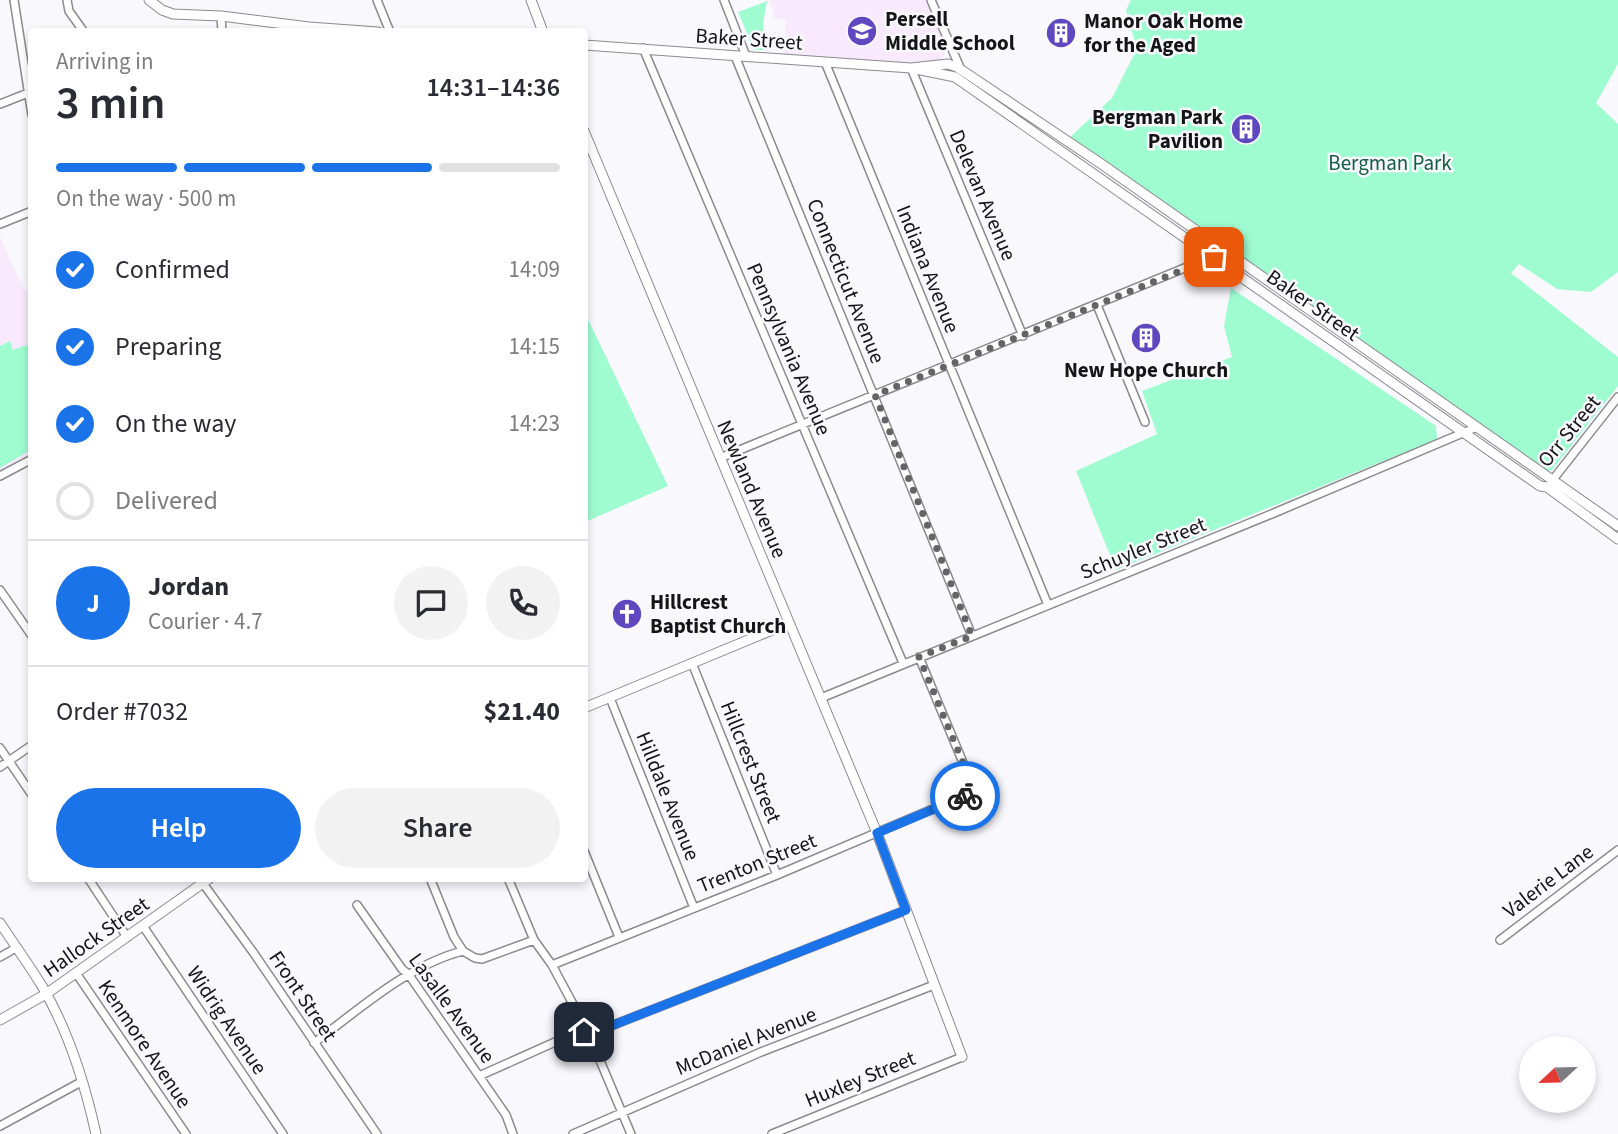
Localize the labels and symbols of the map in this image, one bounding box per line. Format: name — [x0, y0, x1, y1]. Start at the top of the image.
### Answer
place label: Persell Middle School — [885, 4, 1015, 58]
place label: Manor Oak Home for the Aged — [1084, 6, 1243, 60]
school or university icon: Persell Middle School — [845, 14, 879, 48]
building icon: Manor Oak Home for the Aged — [1044, 16, 1078, 50]
street label: Baker Street — [694, 20, 804, 58]
place label: Bergman Park Pavilion — [1092, 102, 1223, 156]
building icon: Bergman Park Pavilion — [1229, 112, 1263, 146]
street label: Delevan Avenue — [942, 125, 1024, 265]
park label: Bergman Park — [1328, 148, 1452, 178]
street label: Connecticut Avenue — [799, 194, 893, 368]
street label: Indiana Avenue — [889, 201, 967, 337]
pin — [1184, 227, 1244, 287]
street label: Pennsylvania Avenue — [739, 258, 839, 440]
street label: Baker Street — [1260, 262, 1366, 348]
building icon: New Hope Church — [1129, 321, 1163, 355]
place label: New Hope Church — [1064, 355, 1228, 385]
street label: Orr Street — [1530, 388, 1608, 474]
street label: Newland Avenue — [709, 415, 795, 563]
street label: Schuyler Street — [1076, 509, 1210, 587]
place label: Hillcrest Baptist Church — [650, 587, 786, 641]
church icon: Hillcrest Baptist Church — [610, 597, 644, 631]
street label: Hillcrest Street — [713, 697, 789, 827]
street label: Hilldale Avenue — [629, 727, 707, 865]
courier — [930, 761, 1000, 831]
street label: Trenton Street — [693, 826, 821, 900]
street label: Valerie Lane — [1496, 837, 1600, 925]
street label: Hallock Street — [37, 889, 155, 985]
street label: Front Street — [262, 945, 344, 1047]
street label: Lasalle Avenue — [402, 947, 502, 1069]
street label: Widrig Avenue — [180, 960, 274, 1080]
street label: Kenmore Avenue — [91, 974, 199, 1114]
street label: McDaniel Avenue — [671, 999, 821, 1083]
pin — [554, 1002, 614, 1062]
north arrow — [1519, 1036, 1596, 1113]
street label: Huxley Street — [800, 1043, 920, 1115]

